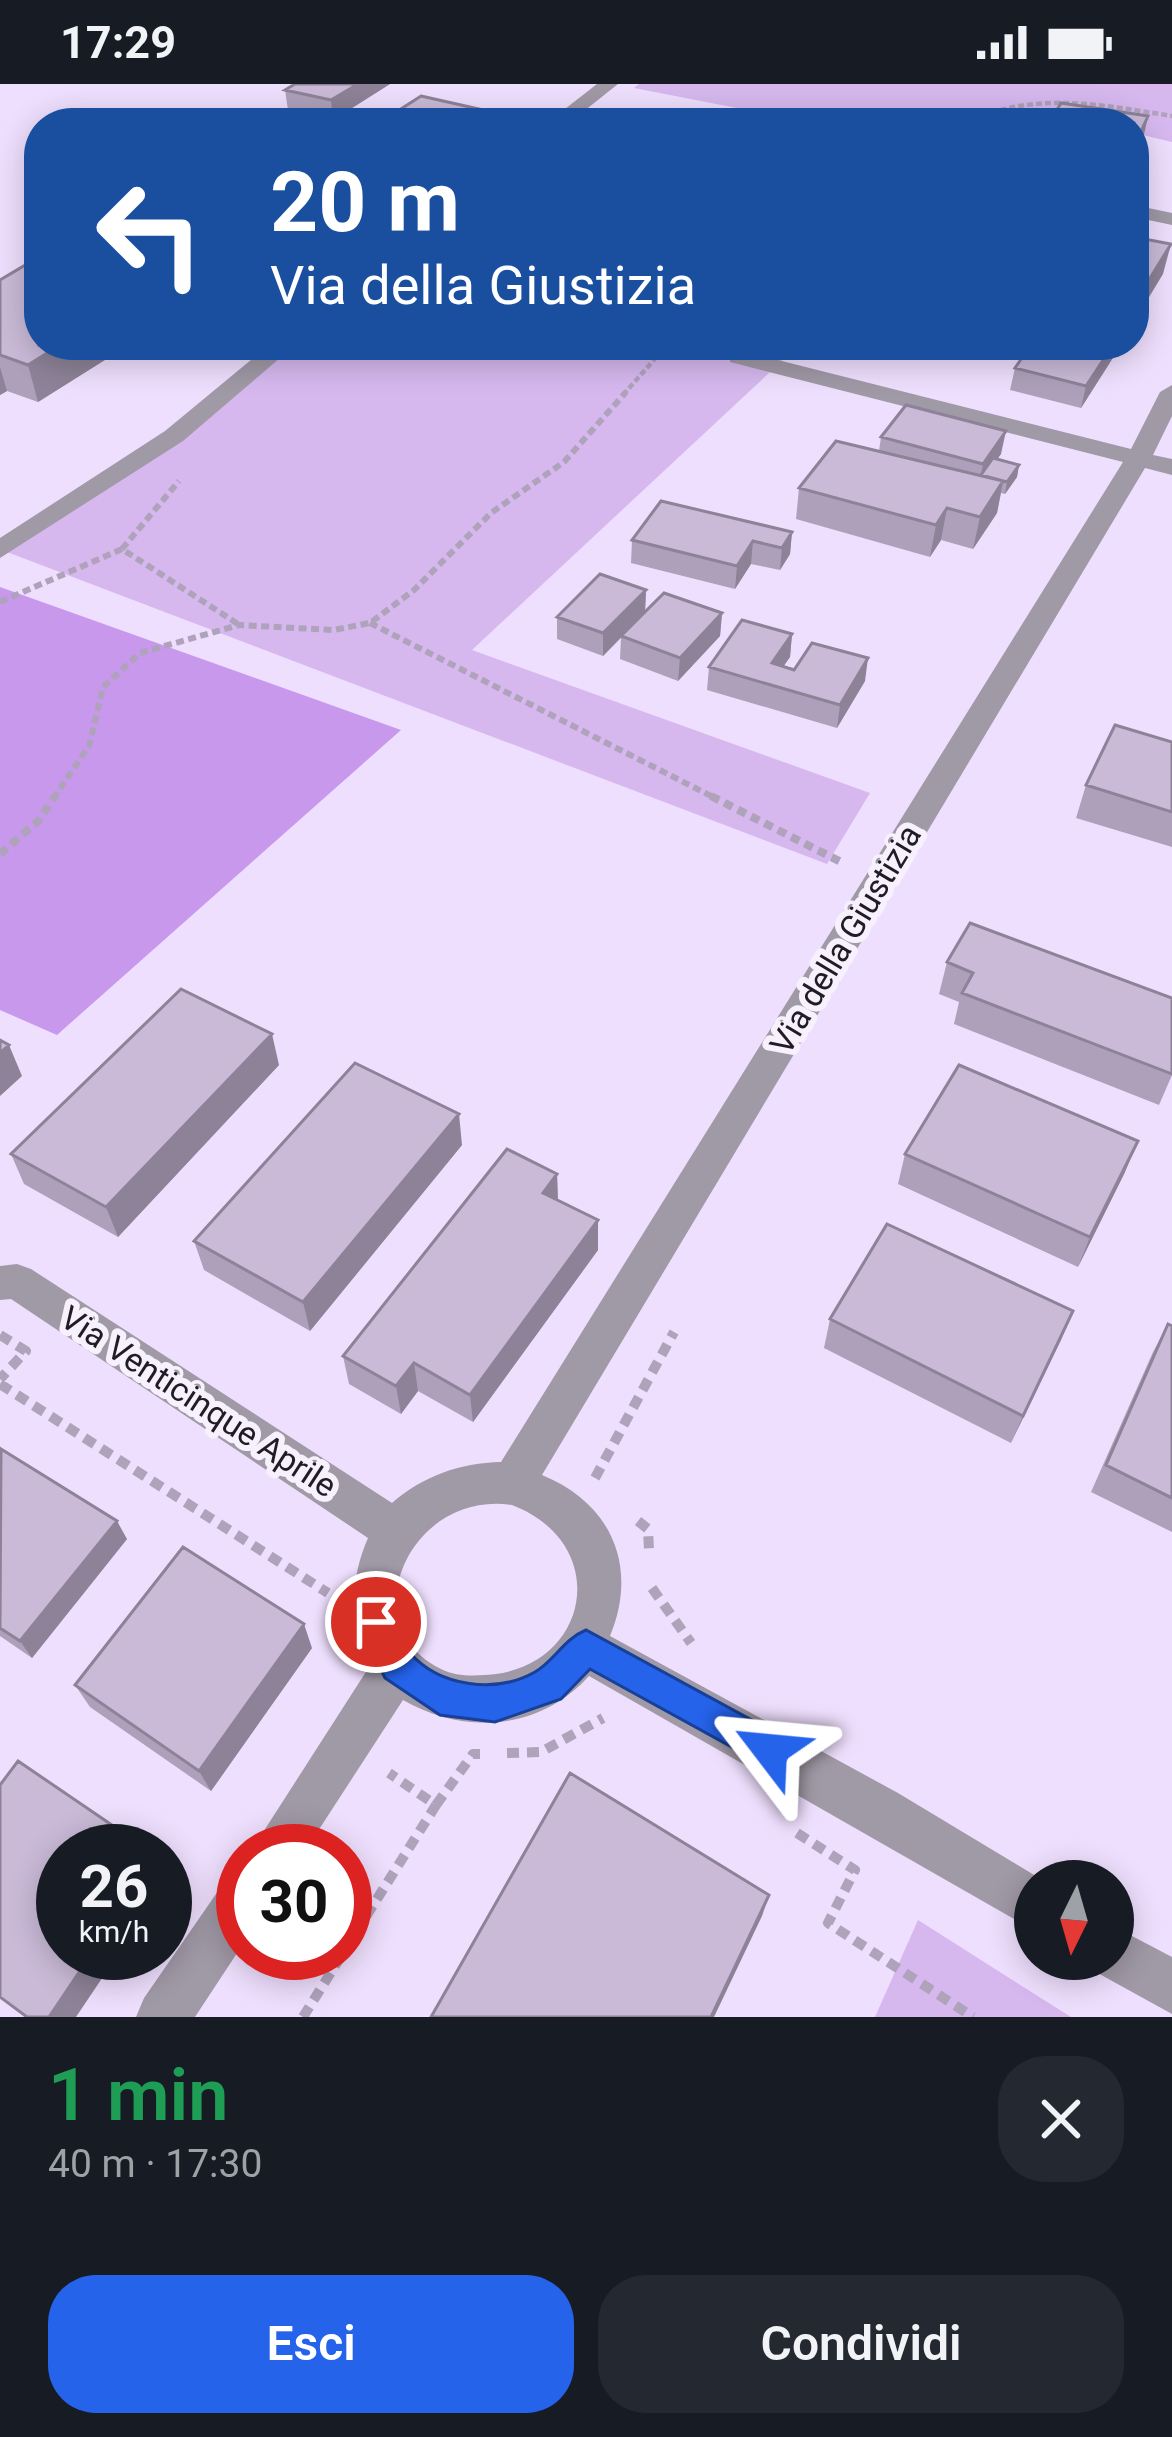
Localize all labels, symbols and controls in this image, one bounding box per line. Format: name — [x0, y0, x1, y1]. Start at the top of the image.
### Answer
text: 17:29 — [60, 16, 176, 69]
text: 20 m — [270, 153, 460, 252]
icon: left — [72, 156, 228, 312]
text: Via della Giustizia — [270, 254, 696, 317]
street label: Via della Giustizia — [762, 818, 929, 1061]
street label: Via Venticinque Aprile — [54, 1298, 344, 1505]
pin — [325, 1571, 427, 1673]
icon: arrive — [343, 1589, 409, 1655]
position arrow — [707, 1687, 833, 1813]
speed limit sign: 30 — [216, 1824, 372, 1980]
text: 26 — [80, 1851, 148, 1922]
north arrow — [1014, 1860, 1134, 1980]
map controls — [1014, 1860, 1134, 1980]
text: km/h — [79, 1914, 149, 1949]
text: 1 min — [48, 2053, 229, 2138]
button: close — [998, 2056, 1124, 2182]
text: 40 m · 17:30 — [48, 2141, 262, 2187]
button: Esci — [48, 2275, 574, 2413]
button: Condividi — [598, 2275, 1124, 2413]

